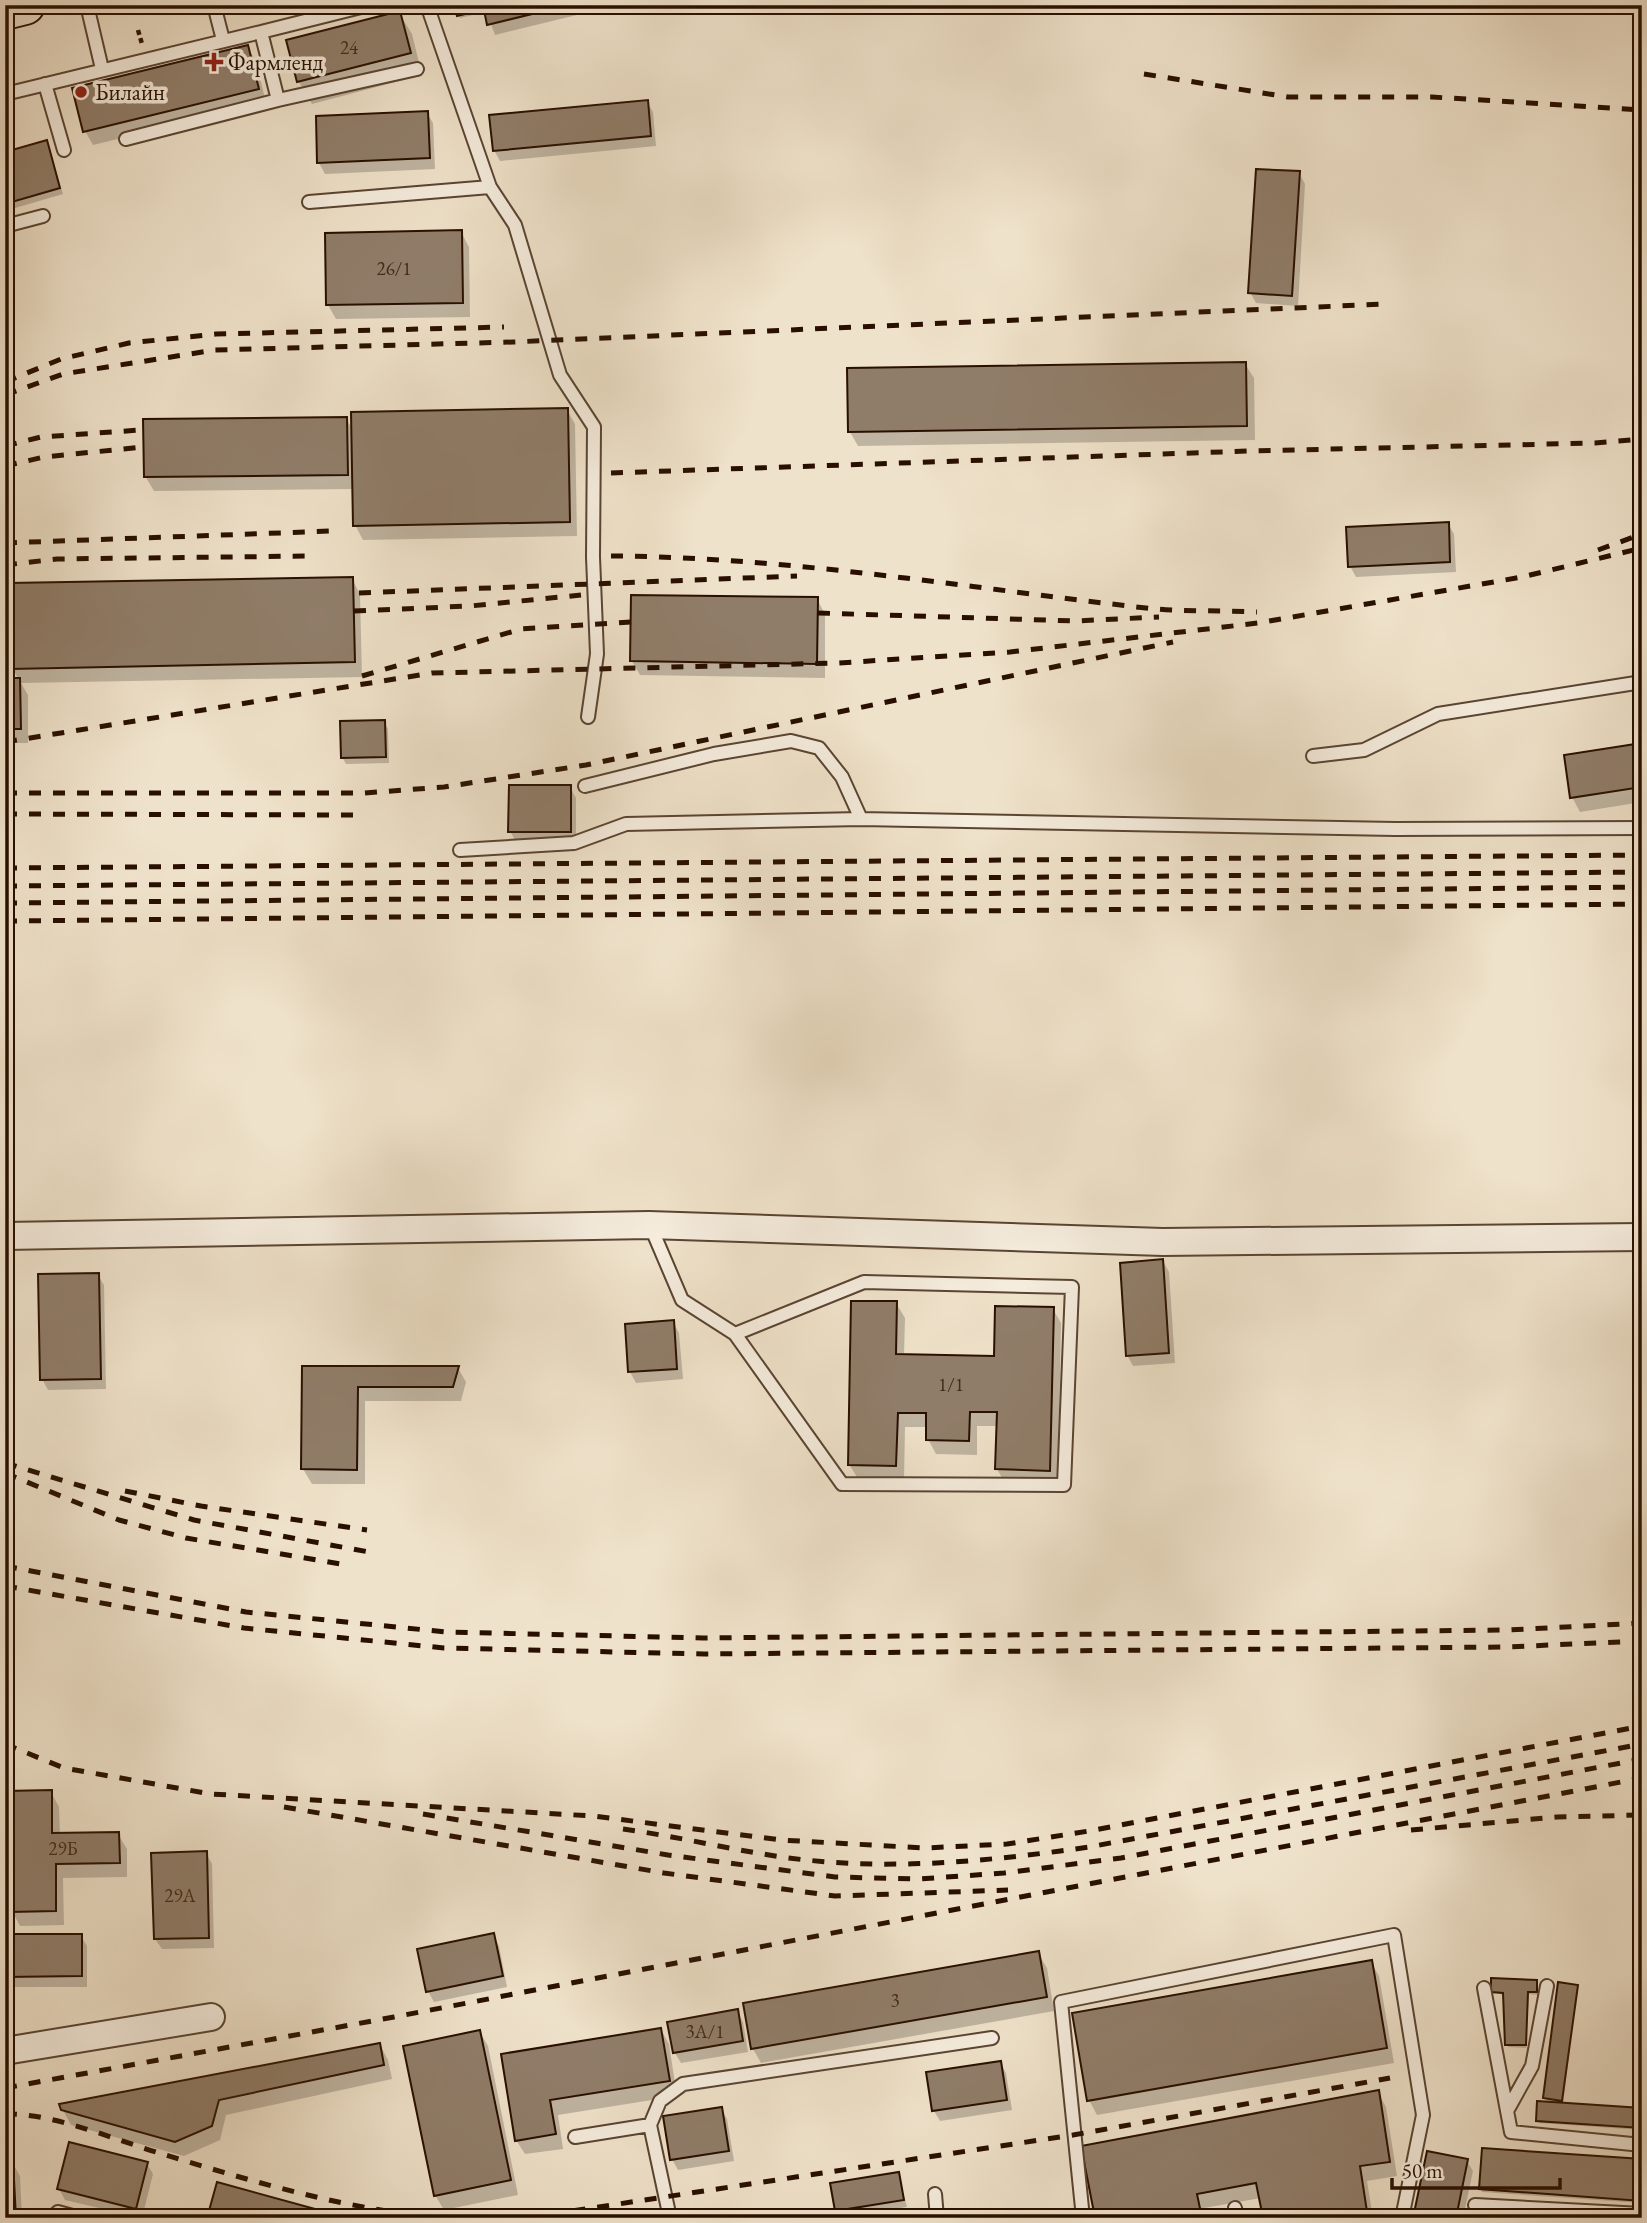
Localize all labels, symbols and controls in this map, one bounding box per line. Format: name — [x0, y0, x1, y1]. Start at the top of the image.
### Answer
house number: 24 — [340, 35, 359, 60]
place label: Фармленд — [228, 47, 324, 77]
marker: Фармленд — [206, 54, 222, 70]
place label: Билайн — [95, 77, 165, 107]
marker: Билайн — [73, 84, 89, 100]
house number: 26/1 — [377, 256, 411, 281]
house number: 1/1 — [938, 1372, 964, 1397]
house number: 29Б — [48, 1836, 78, 1861]
house number: 29А — [164, 1883, 197, 1908]
house number: 3 — [890, 1988, 900, 2013]
house number: 3А/1 — [686, 2019, 724, 2044]
scale bar — [1392, 2146, 1560, 2190]
text: 50 m — [1402, 2157, 1443, 2184]

